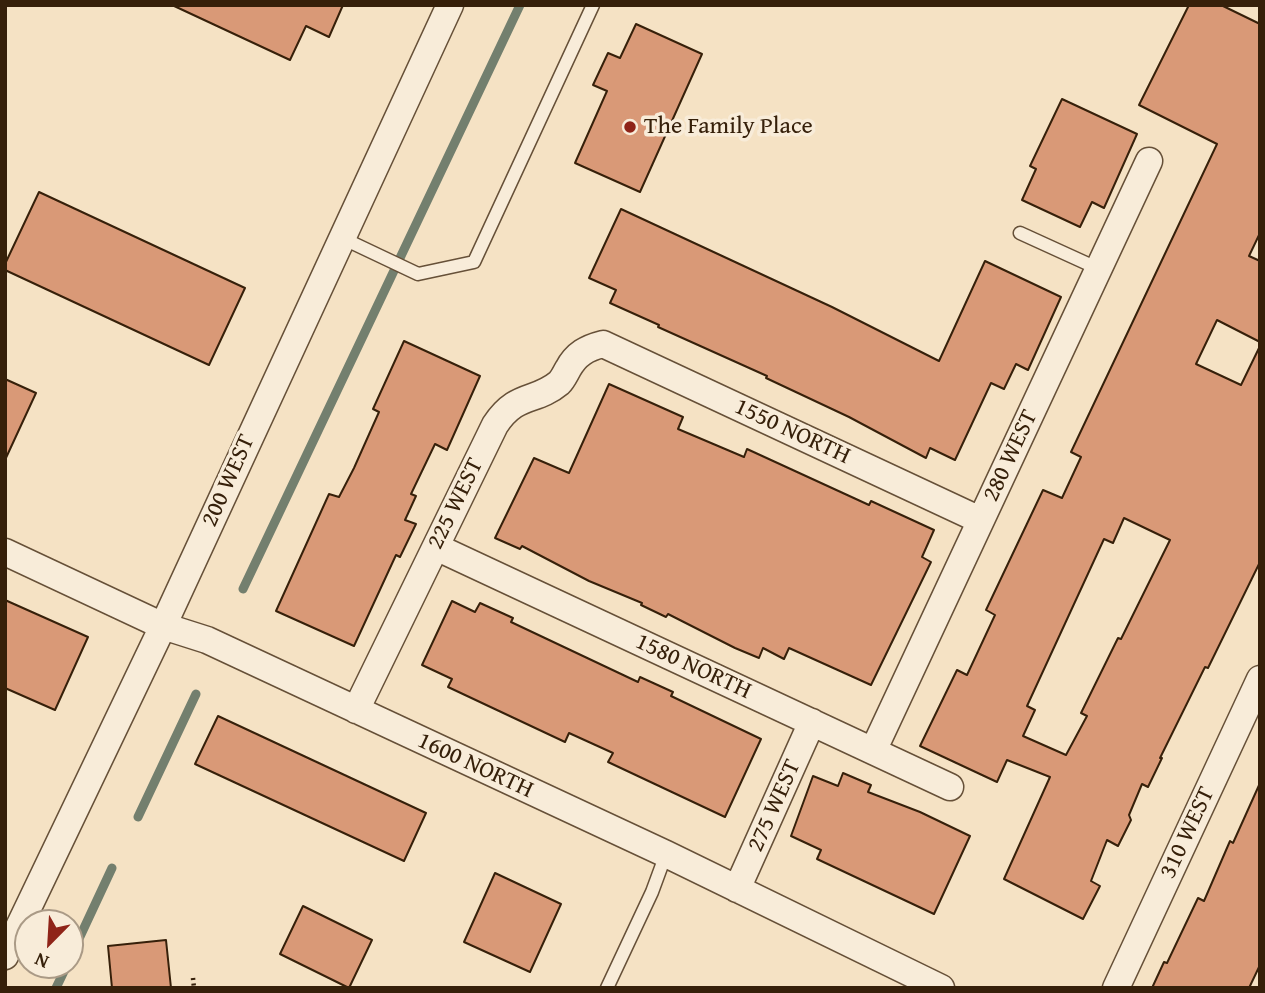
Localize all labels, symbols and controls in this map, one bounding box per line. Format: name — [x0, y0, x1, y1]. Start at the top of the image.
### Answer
place label: The Family Place — [644, 113, 813, 141]
marker: The Family Place — [622, 119, 638, 135]
street label: 1550 NORTH — [730, 393, 854, 471]
street label: 280 WEST — [977, 406, 1045, 506]
street label: 200 WEST — [196, 431, 262, 531]
street label: 225 WEST — [422, 454, 490, 554]
street label: 1580 NORTH — [631, 628, 755, 706]
street label: 1600 NORTH — [413, 727, 537, 805]
street label: 275 WEST — [742, 756, 808, 856]
street label: 310 WEST — [1154, 783, 1222, 883]
north arrow — [14, 909, 84, 979]
text: N — [30, 946, 53, 977]

